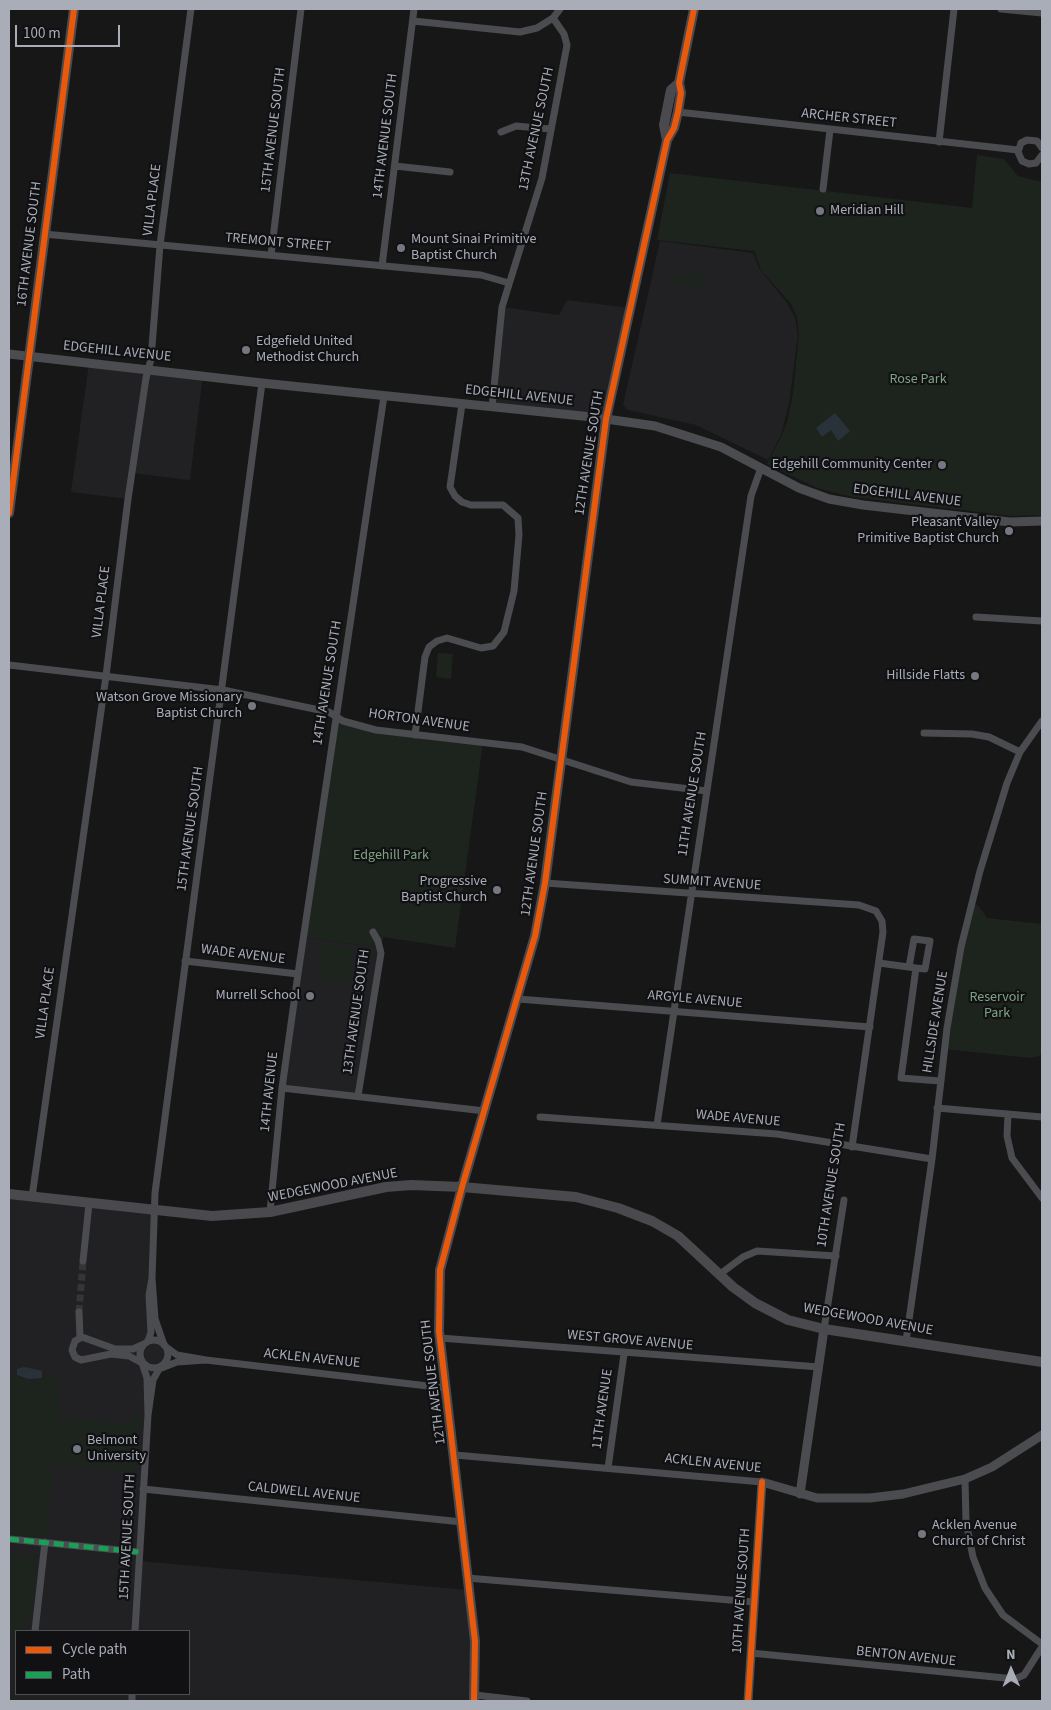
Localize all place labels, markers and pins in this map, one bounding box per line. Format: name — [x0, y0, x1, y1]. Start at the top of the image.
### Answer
place label: Meridian Hill — [830, 203, 904, 219]
marker: Meridian Hill — [814, 205, 826, 217]
place label: Mount Sinai Primitive Baptist Church — [411, 232, 536, 264]
marker: Mount Sinai Primitive Baptist Church — [395, 242, 407, 254]
place label: Edgefield United Methodist Church — [256, 334, 359, 367]
marker: Edgefield United Methodist Church — [240, 344, 252, 356]
place label: Edgehill Community Center — [772, 457, 932, 473]
marker: Edgehill Community Center — [936, 459, 948, 471]
place label: Pleasant Valley Primitive Baptist Church — [857, 515, 999, 548]
marker: Pleasant Valley Primitive Baptist Church — [1003, 525, 1015, 537]
place label: Hillside Flatts — [886, 668, 965, 684]
marker: Hillside Flatts — [969, 670, 981, 682]
place label: Watson Grove Missionary Baptist Church — [96, 690, 242, 722]
marker: Watson Grove Missionary Baptist Church — [246, 700, 258, 712]
place label: Progressive Baptist Church — [401, 874, 487, 906]
marker: Progressive Baptist Church — [491, 884, 503, 896]
place label: Murrell School — [216, 988, 300, 1004]
marker: Murrell School — [304, 990, 316, 1002]
place label: Belmont University — [87, 1433, 146, 1465]
marker: Belmont University — [71, 1443, 83, 1455]
place label: Acklen Avenue Church of Christ — [932, 1518, 1025, 1550]
marker: Acklen Avenue Church of Christ — [916, 1528, 928, 1540]

